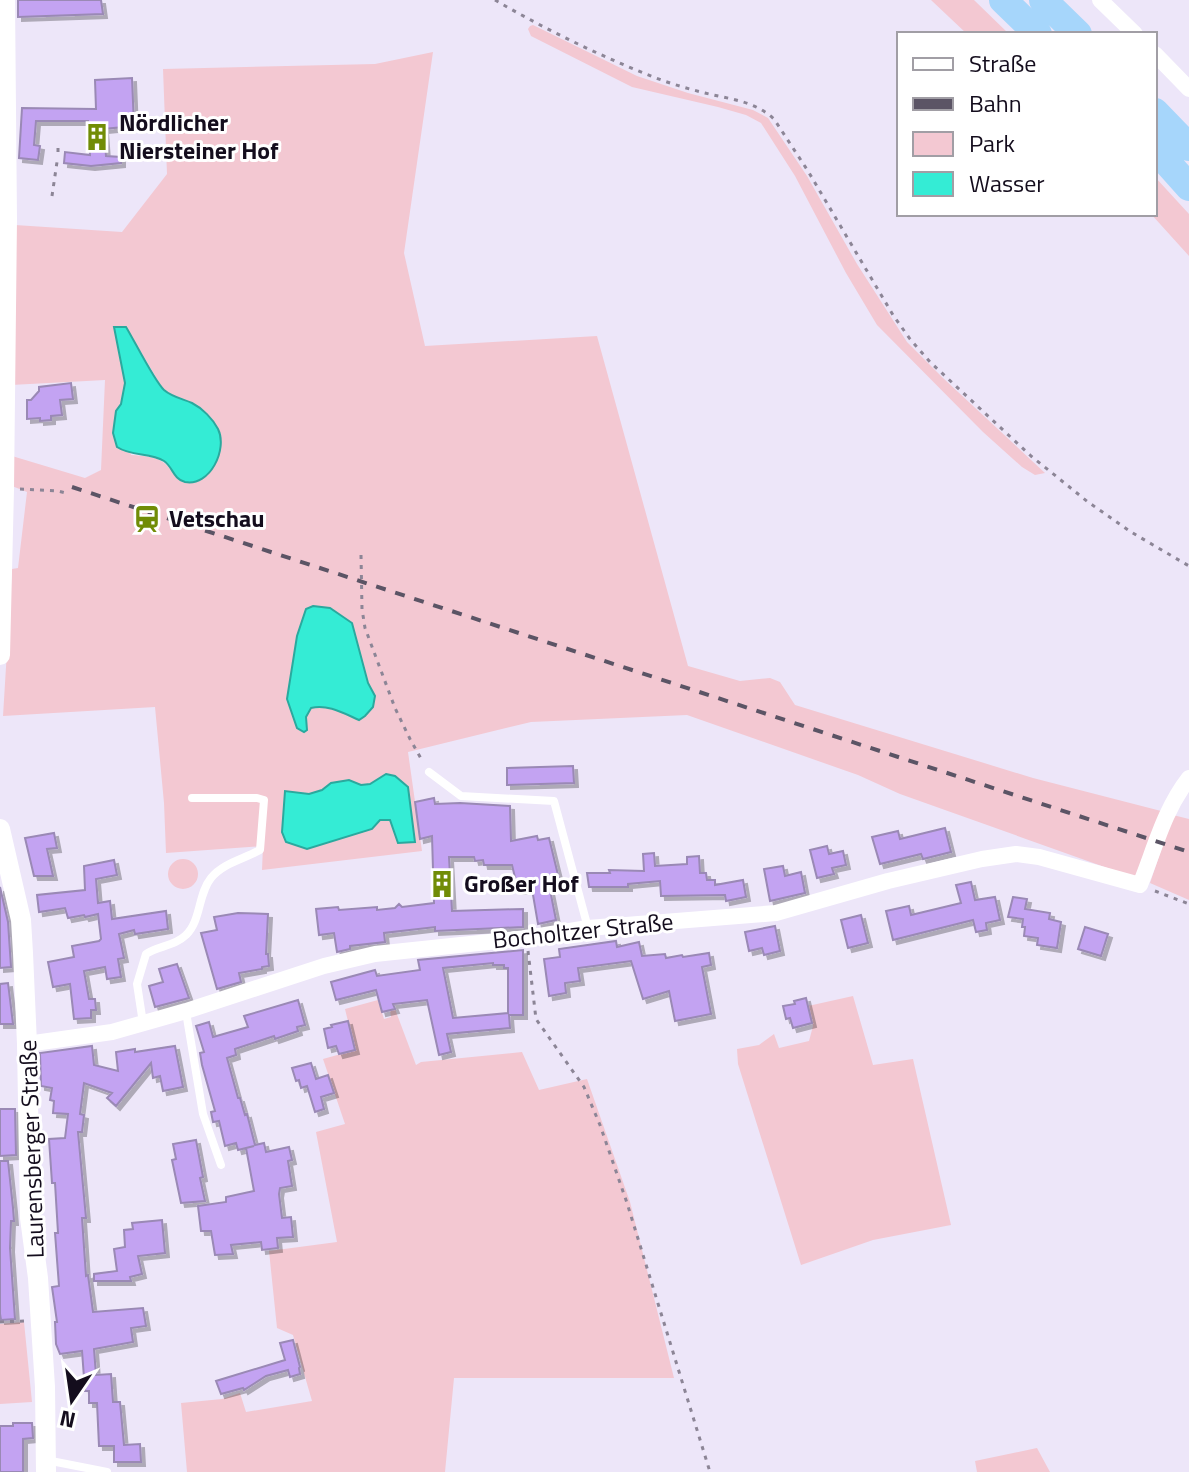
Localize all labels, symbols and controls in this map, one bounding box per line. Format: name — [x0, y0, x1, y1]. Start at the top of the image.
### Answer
legend — [897, 32, 1157, 216]
text: Straße — [969, 45, 1036, 81]
text: Bahn — [969, 85, 1022, 121]
place label: Nördlicher Niersteiner Hof — [119, 104, 279, 168]
building icon: Nördlicher Niersteiner Hof — [82, 122, 112, 152]
text: Park — [969, 125, 1015, 161]
text: Wasser — [969, 165, 1045, 201]
place label: Vetschau — [169, 500, 265, 536]
station icon: Vetschau — [132, 504, 162, 534]
place label: Großer Hof — [464, 865, 579, 901]
building icon: Großer Hof — [427, 869, 457, 899]
street label: Bocholtzer Straße — [491, 903, 675, 957]
street label: Laurensberger Straße — [9, 1039, 53, 1259]
north arrow — [32, 1360, 112, 1440]
text: N — [56, 1401, 79, 1438]

